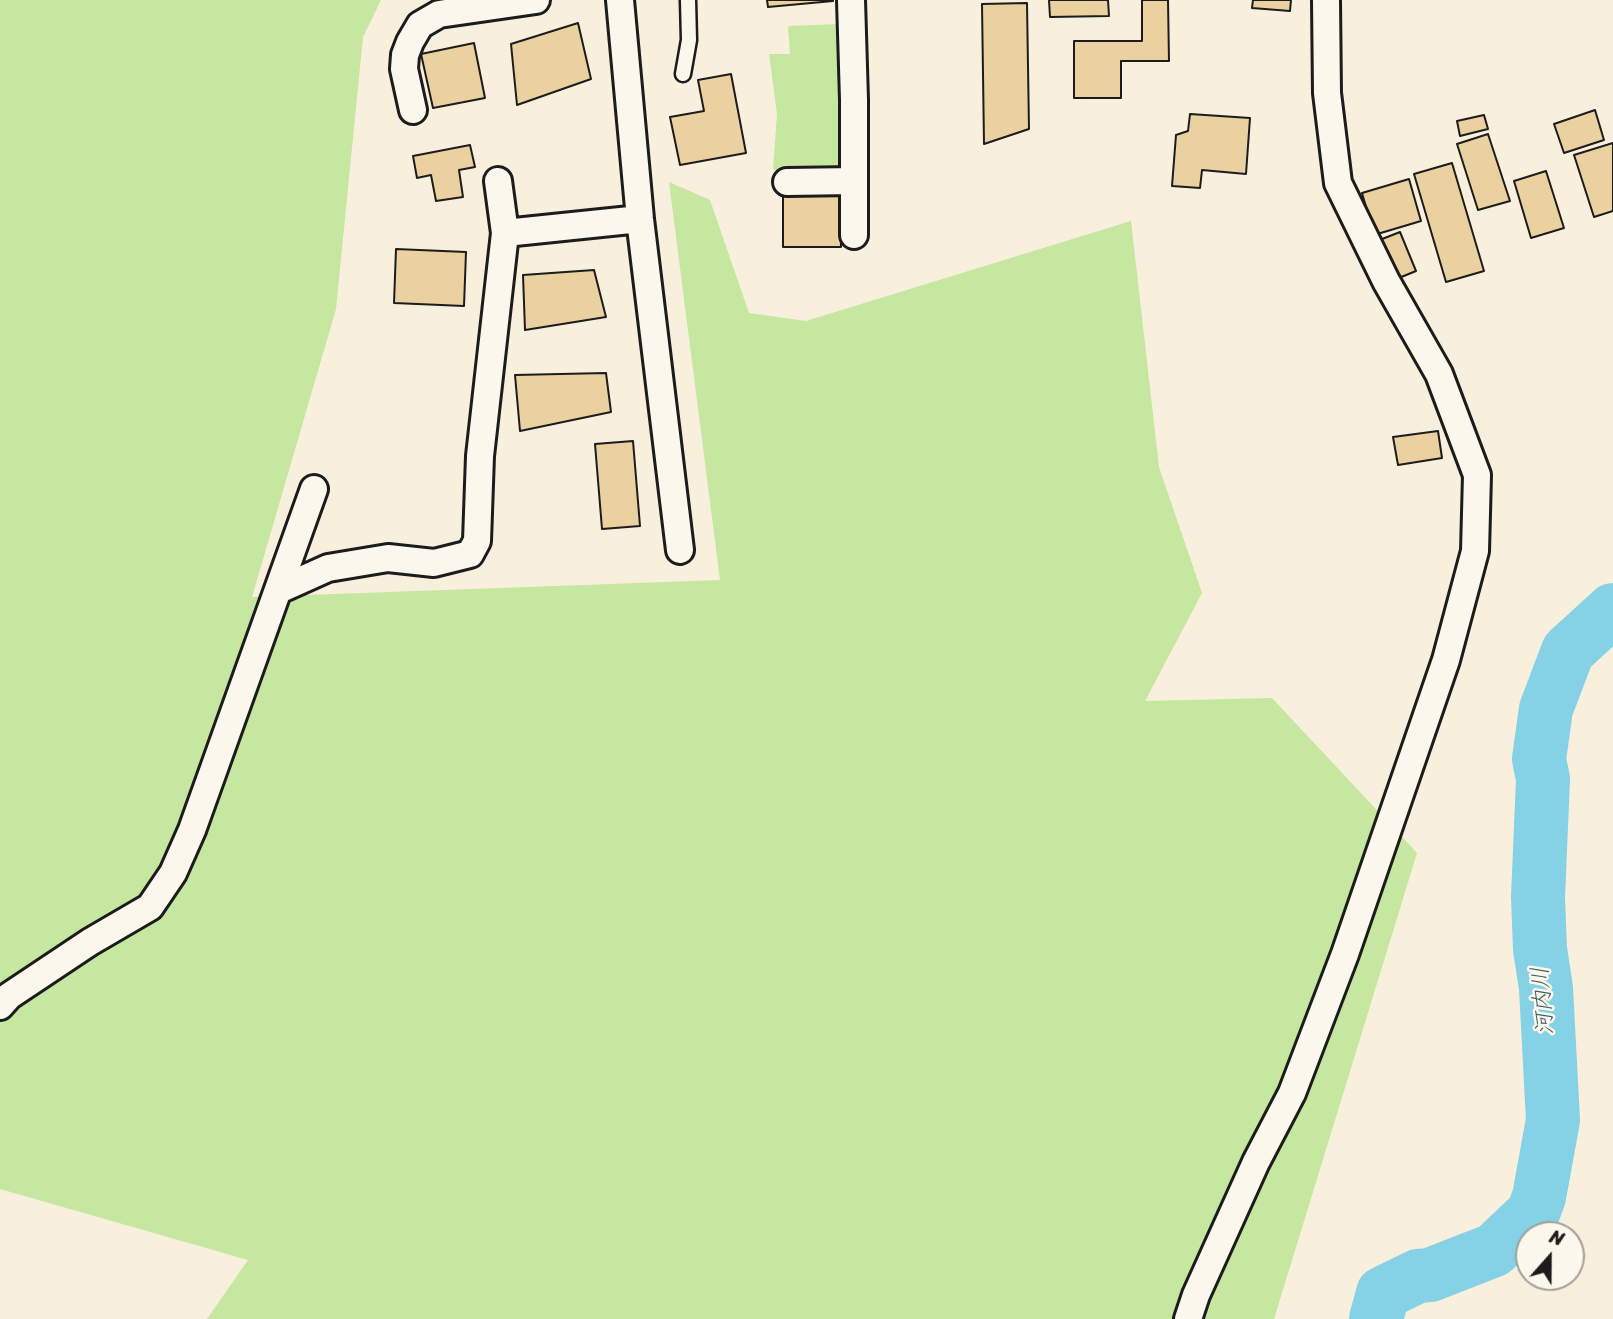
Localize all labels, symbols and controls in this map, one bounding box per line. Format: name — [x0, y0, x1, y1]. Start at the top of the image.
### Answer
water label: 河内川 — [1527, 965, 1561, 1037]
text: N — [1545, 1220, 1569, 1256]
north arrow — [1515, 1221, 1585, 1291]

